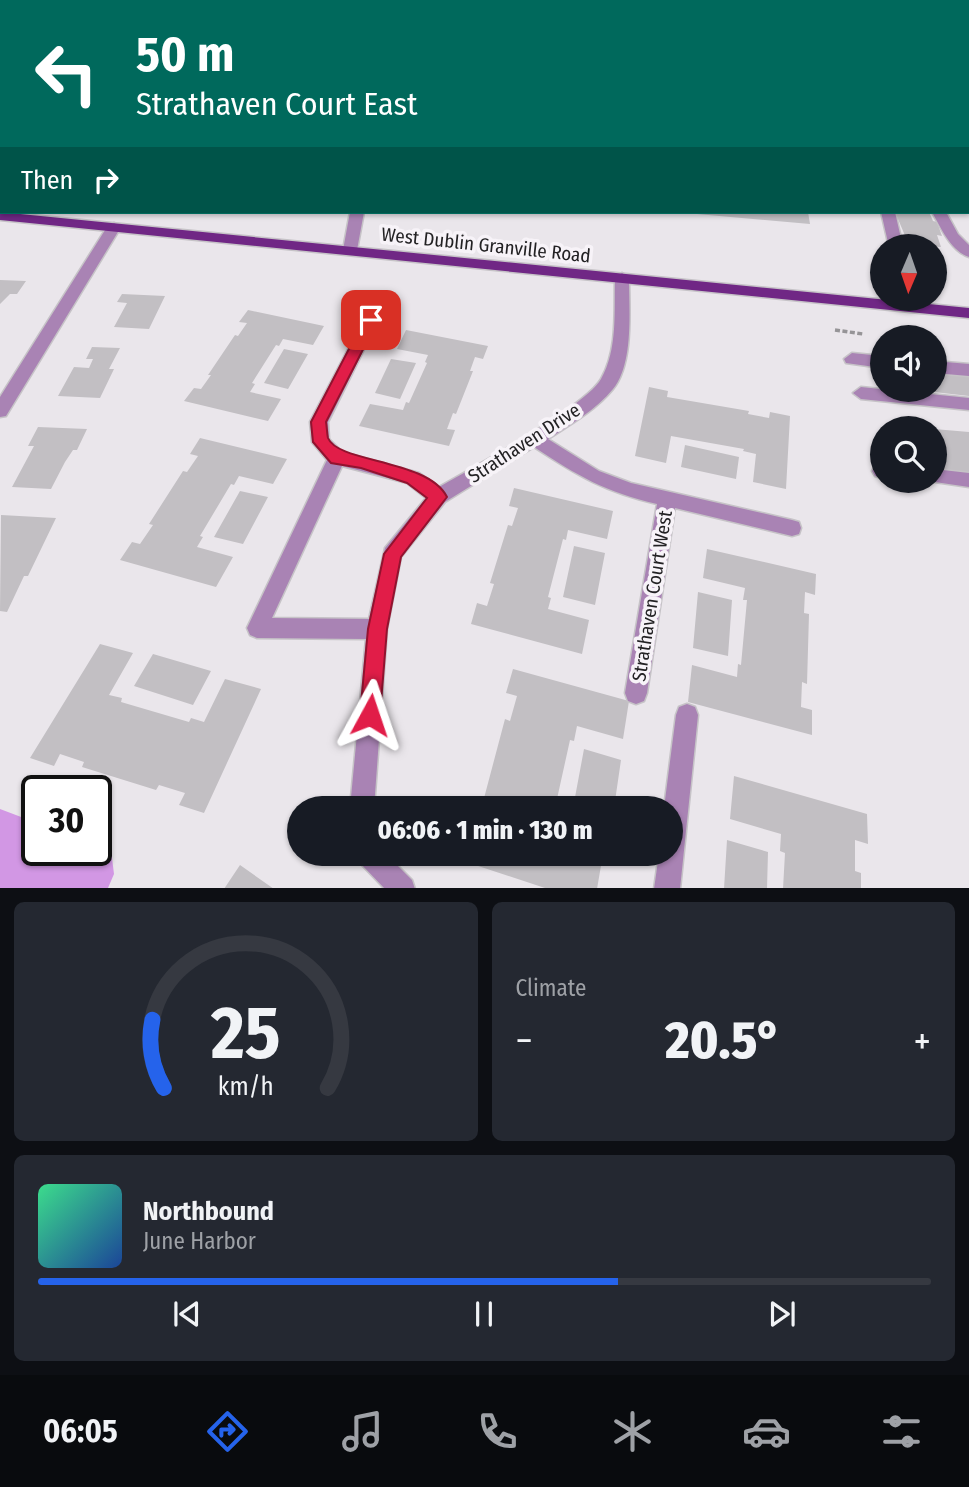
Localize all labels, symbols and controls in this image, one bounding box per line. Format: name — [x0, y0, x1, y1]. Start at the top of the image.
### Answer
text: 50 m — [136, 25, 234, 84]
icon: left — [21, 28, 112, 119]
text: Strathaven Court East — [136, 85, 418, 123]
icon: right — [87, 161, 125, 199]
text: Then — [21, 165, 73, 196]
street label: West Dublin Granville Road — [380, 223, 592, 267]
north arrow — [870, 234, 947, 312]
map controls — [870, 234, 947, 493]
pin — [341, 290, 401, 350]
icon: arrive — [352, 301, 390, 339]
button: sound — [870, 325, 947, 402]
street label: Strathaven Drive — [464, 398, 584, 488]
button: search — [870, 416, 947, 493]
street label: Strathaven Court West — [627, 508, 677, 683]
position arrow — [333, 678, 407, 752]
speed limit sign: 30 — [21, 775, 112, 866]
text: 06:06 · 1 min · 130 m — [378, 815, 593, 846]
text: Climate — [516, 974, 586, 1002]
text: 25 — [210, 990, 280, 1077]
text: 20.5° — [665, 1009, 781, 1072]
text: − — [516, 1018, 533, 1064]
text: + — [914, 1018, 931, 1064]
text: km/h — [218, 1071, 274, 1101]
text: Northbound — [143, 1196, 274, 1227]
text: June Harbor — [143, 1227, 256, 1255]
icon: previous — [168, 1295, 206, 1333]
icon: pause — [465, 1295, 503, 1333]
icon: next — [763, 1295, 801, 1333]
icon: directions — [203, 1407, 252, 1456]
icon: music — [338, 1407, 387, 1456]
icon: phone — [473, 1407, 522, 1456]
icon: climate — [608, 1407, 657, 1456]
icon: car — [742, 1407, 791, 1456]
icon: filters — [877, 1407, 926, 1456]
text: 06:05 — [43, 1412, 118, 1450]

